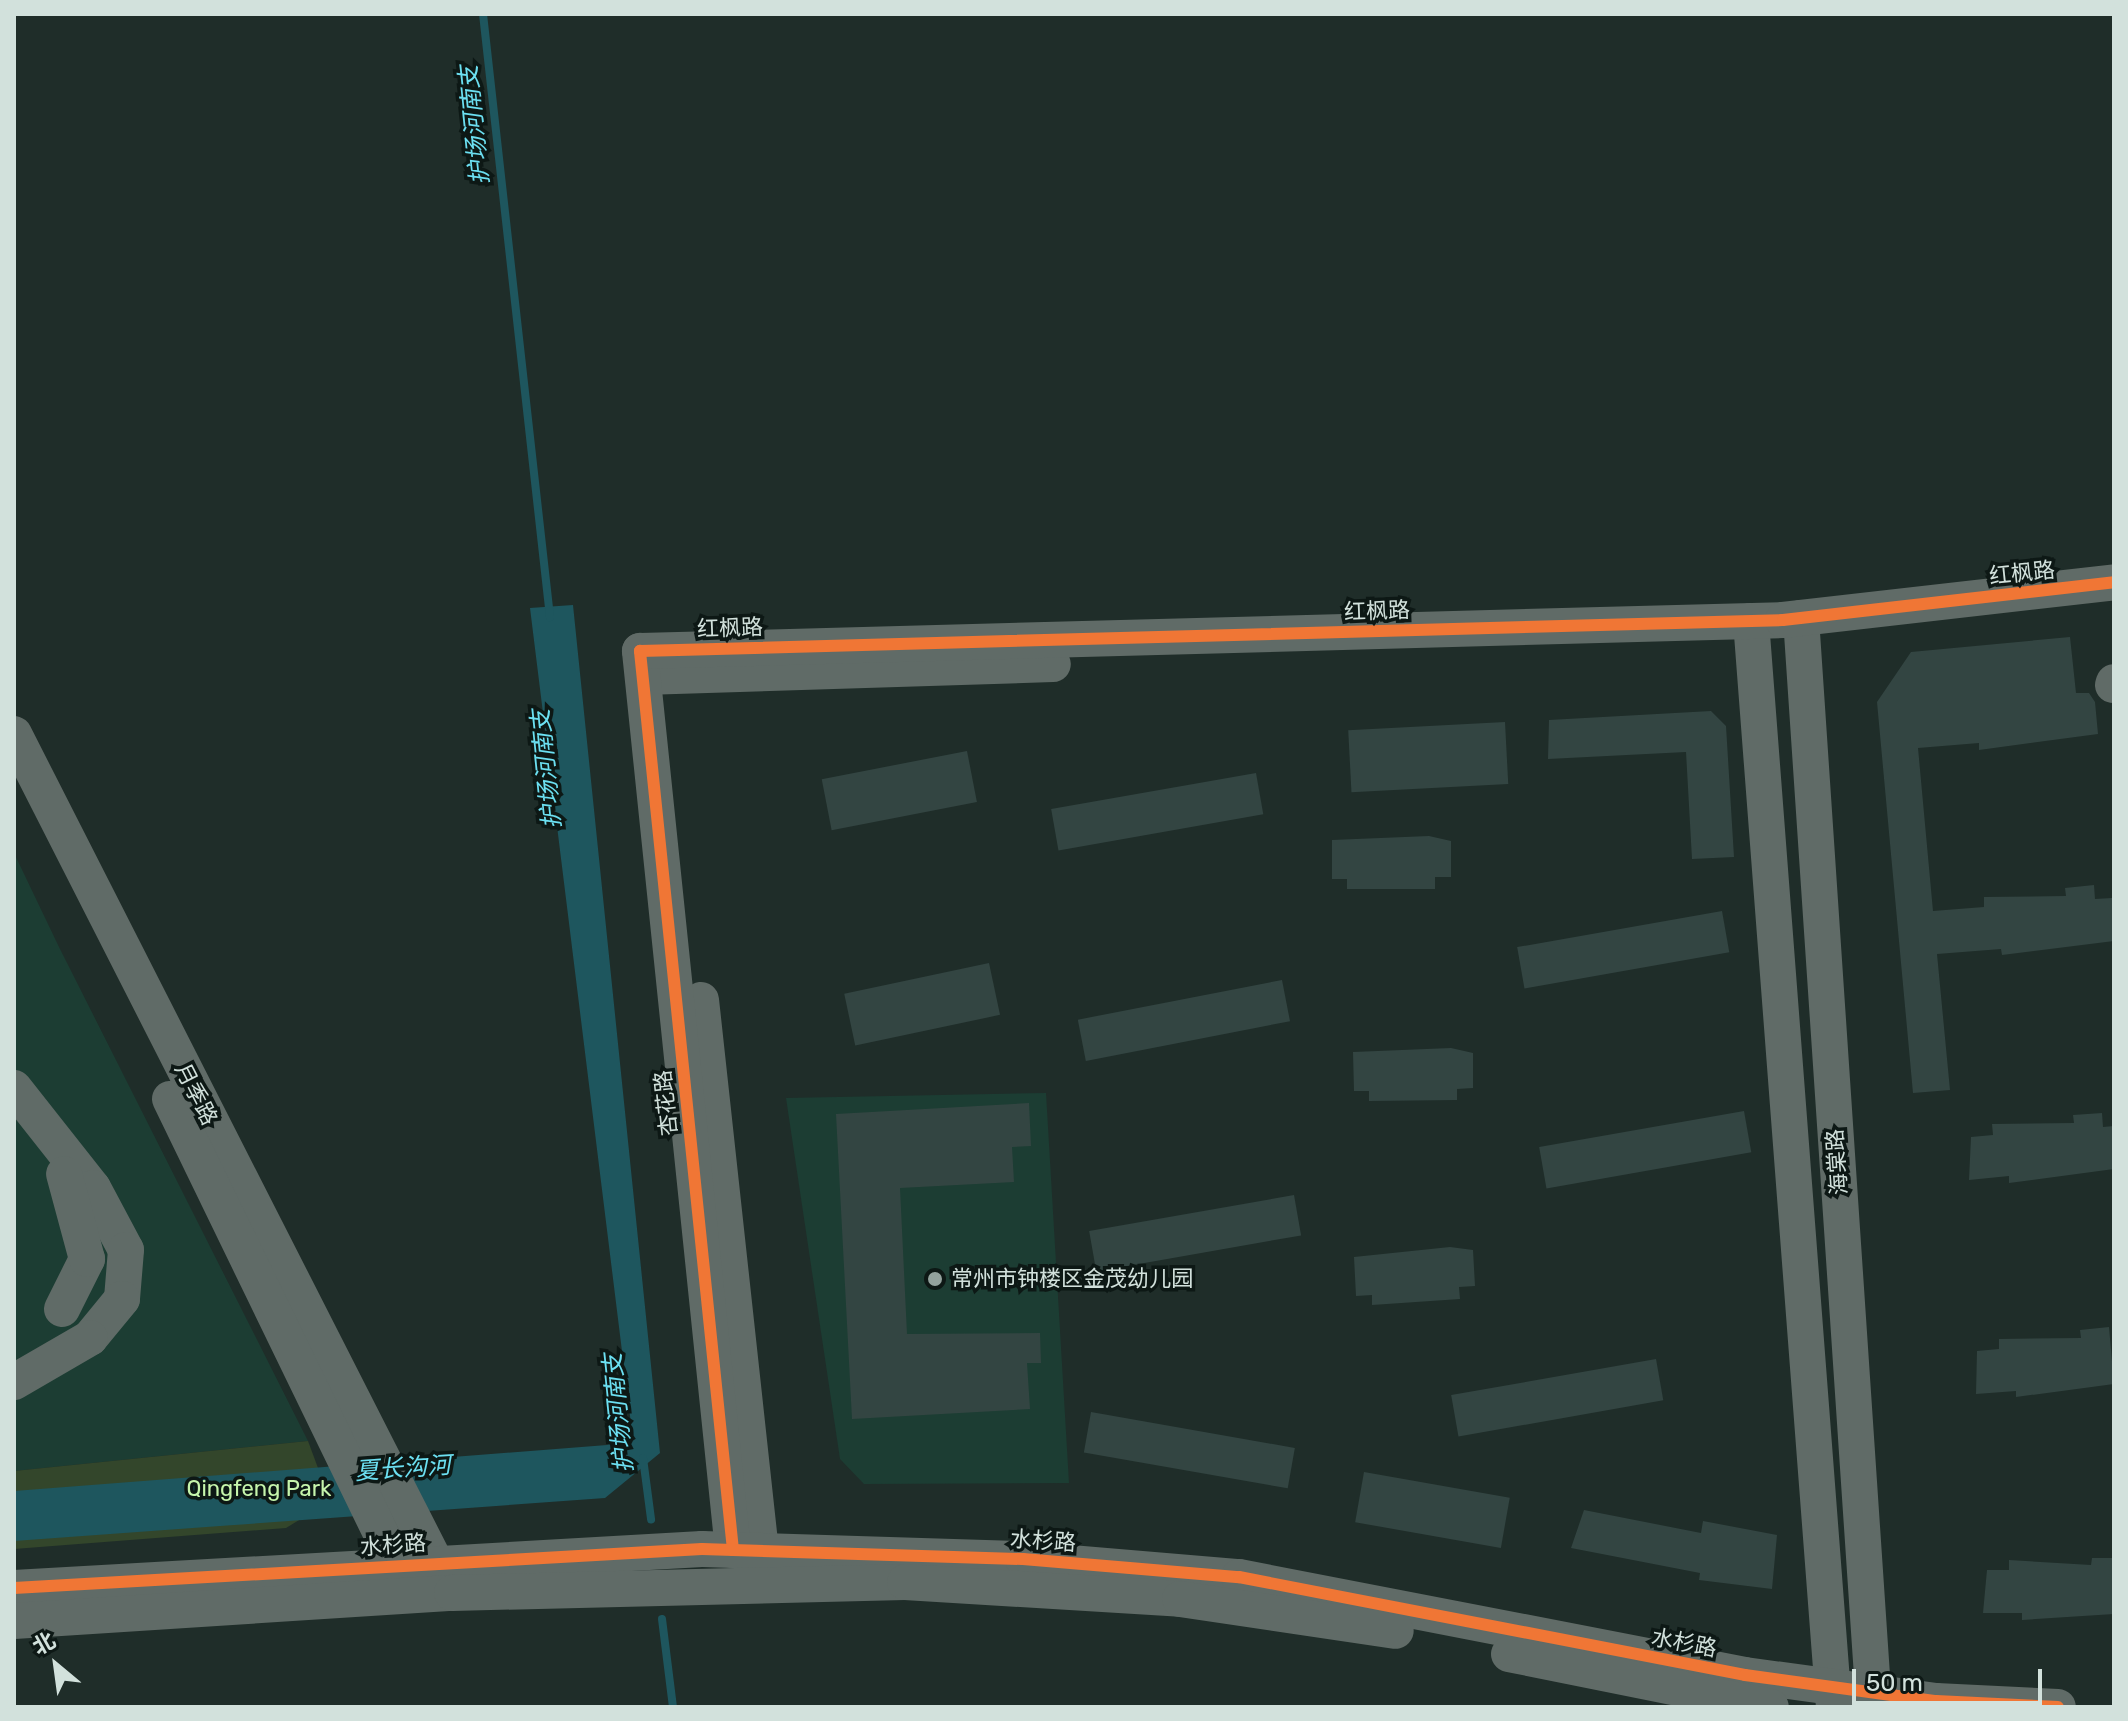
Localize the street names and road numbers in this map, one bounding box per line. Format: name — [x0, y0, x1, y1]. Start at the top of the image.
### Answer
street label: 红枫路 — [1988, 556, 2056, 590]
street label: 红枫路 — [1344, 597, 1410, 625]
street label: 红枫路 — [697, 614, 763, 642]
street label: 月季路 — [169, 1059, 223, 1129]
street label: 杏花路 — [649, 1069, 683, 1137]
street label: 海棠路 — [1822, 1128, 1852, 1196]
street label: 水杉路 — [1009, 1526, 1077, 1556]
street label: 水杉路 — [359, 1530, 427, 1560]
street label: 水杉路 — [1649, 1624, 1719, 1662]

